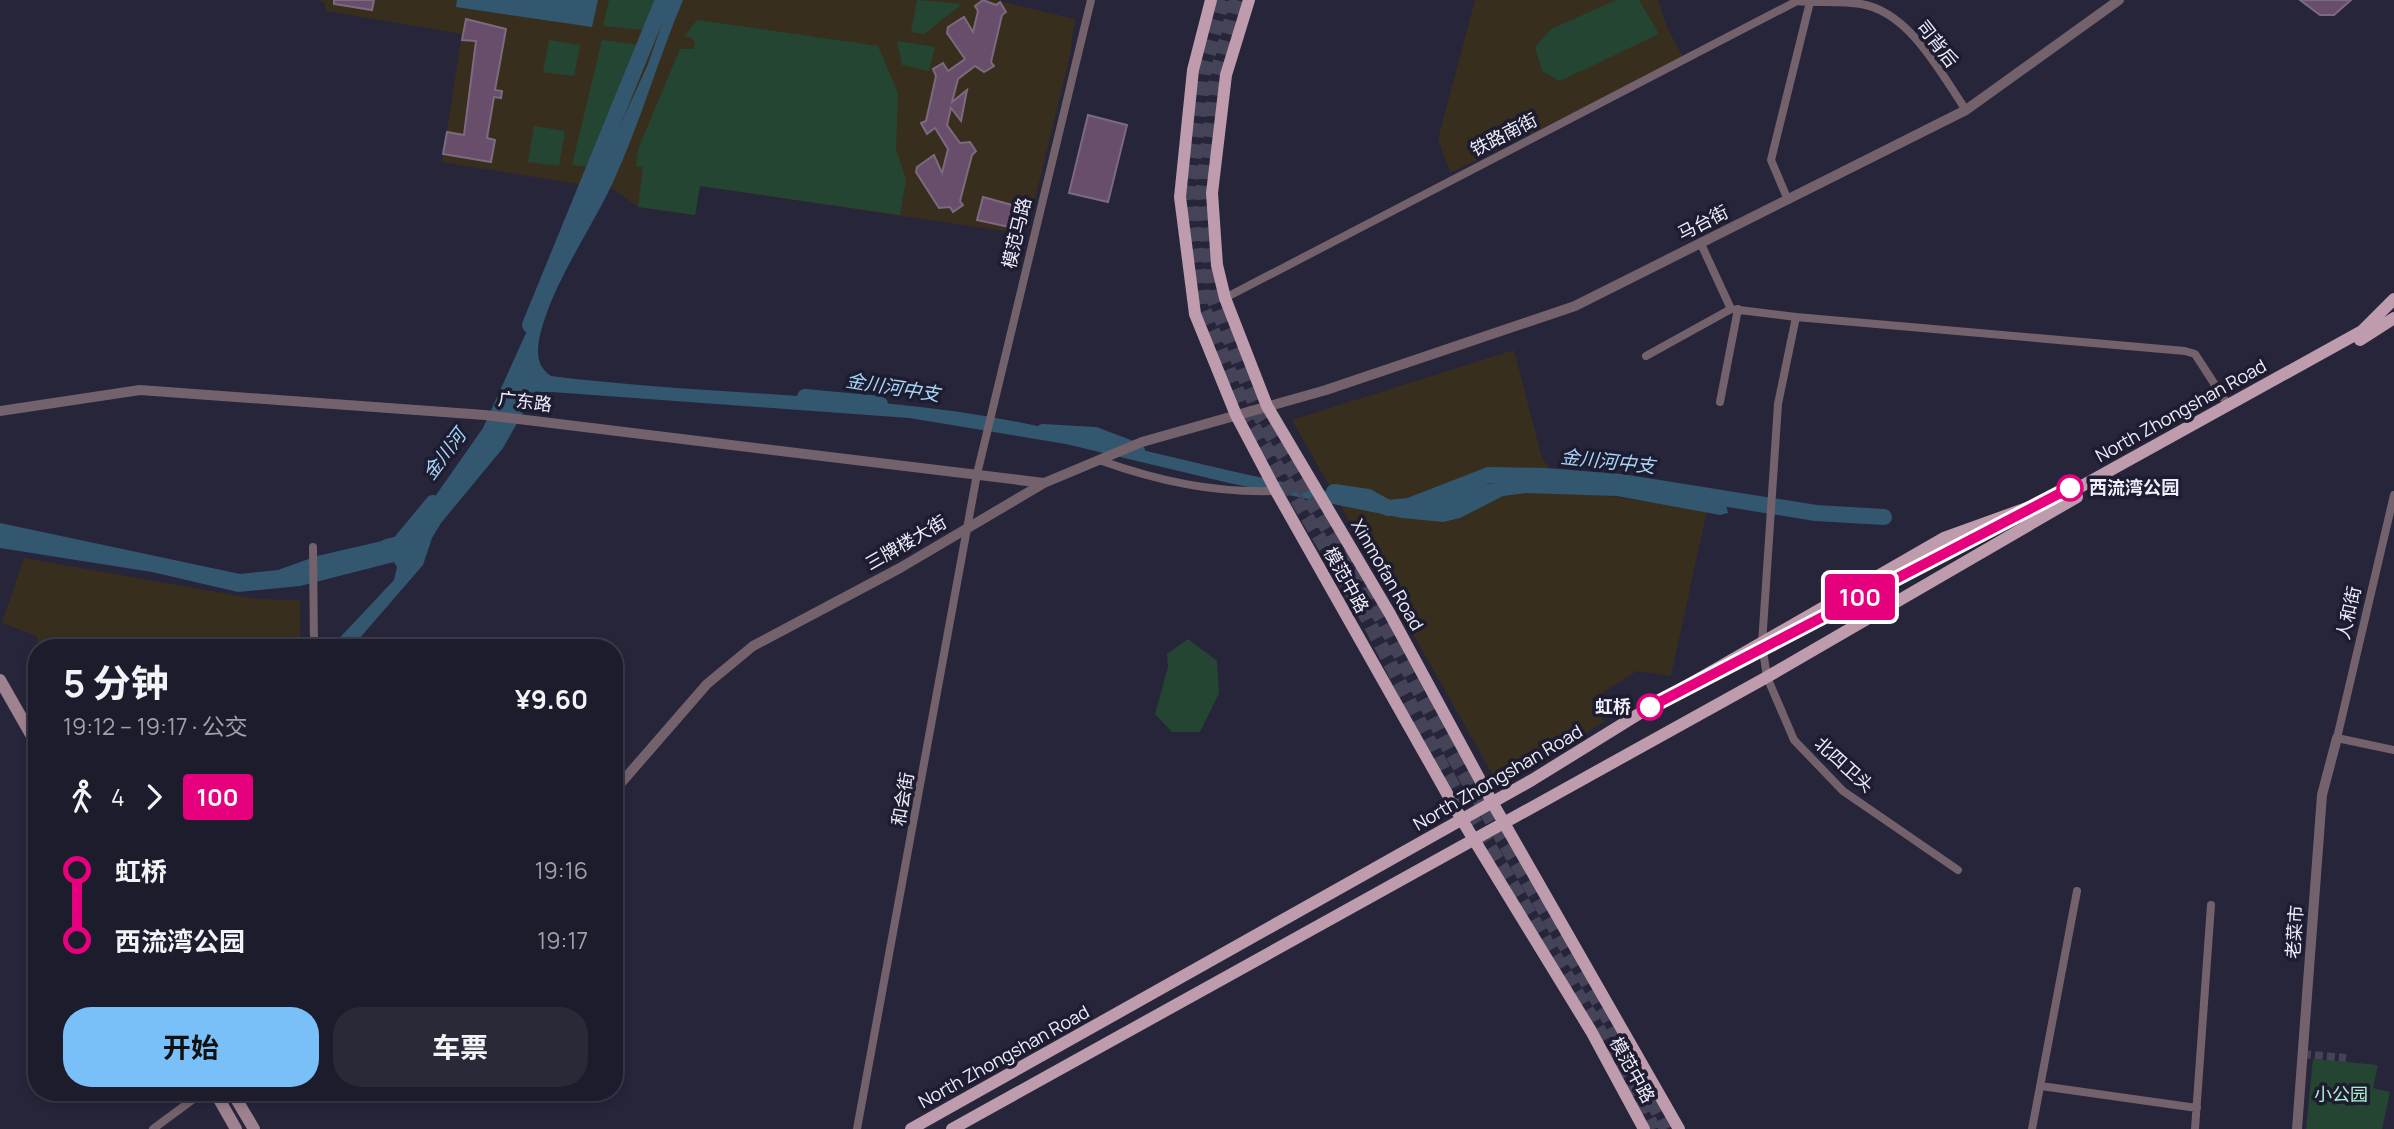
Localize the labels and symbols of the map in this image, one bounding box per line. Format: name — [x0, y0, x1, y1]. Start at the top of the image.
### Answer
street label: 司背后 — [1912, 15, 1964, 72]
street label: 铁路南街 — [1466, 107, 1541, 161]
street label: 模范马路 — [996, 195, 1036, 271]
street label: 马台街 — [1673, 199, 1732, 245]
street label: North Zhongshan Road — [2091, 353, 2270, 467]
water label: 金川河中支 — [844, 367, 944, 408]
street label: 广东路 — [497, 386, 553, 416]
water label: 金川河 — [416, 420, 474, 485]
water label: 金川河中支 — [1559, 443, 1659, 479]
marker: 西流湾公园 — [2057, 475, 2083, 501]
place label: 西流湾公园 — [2089, 475, 2179, 499]
street label: 三牌楼大街 — [861, 509, 950, 575]
street label: Xinmofan Road — [1346, 514, 1429, 635]
street label: 模范中路 — [1319, 542, 1375, 617]
line badge: 100 — [1820, 574, 1900, 620]
street label: 人和街 — [2330, 584, 2366, 642]
place label: 虹桥 — [1595, 694, 1631, 718]
marker: 虹桥 — [1637, 694, 1663, 720]
street label: North Zhongshan Road — [1408, 719, 1587, 835]
street label: 北四卫头 — [1810, 731, 1879, 797]
street label: 和会街 — [886, 770, 919, 827]
street label: 老菜市 — [2280, 904, 2308, 960]
street label: North Zhongshan Road — [914, 999, 1093, 1113]
street label: 模范中路 — [1605, 1032, 1661, 1107]
park label: 小公园 — [2314, 1082, 2368, 1106]

